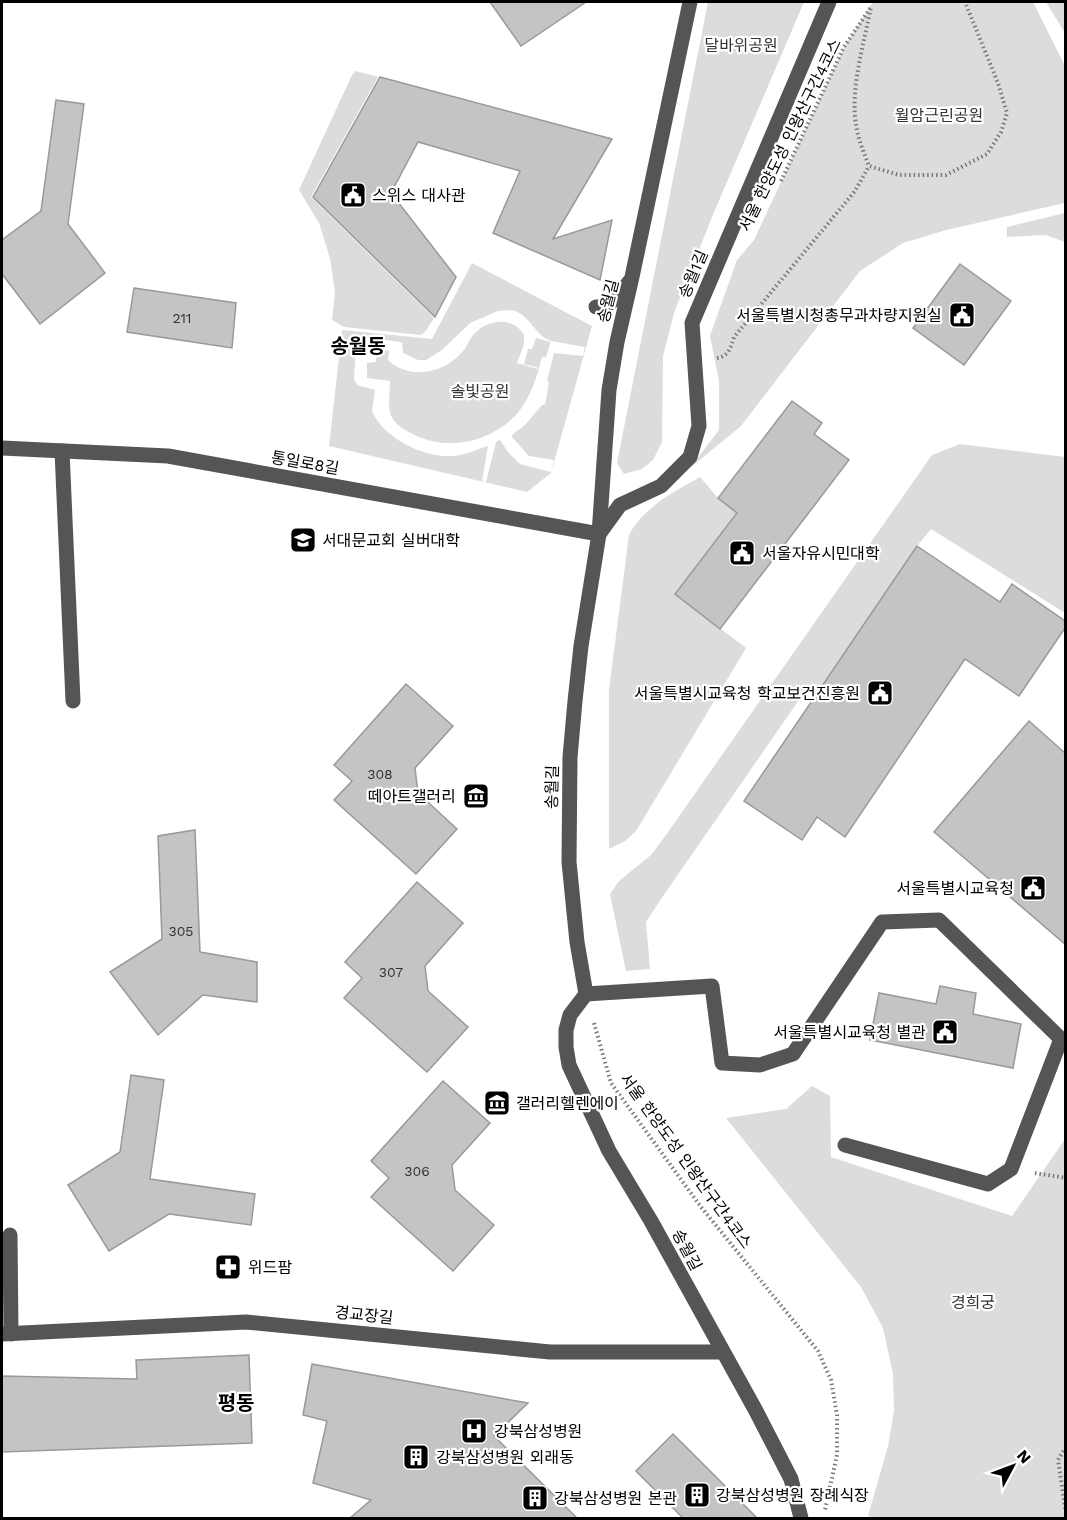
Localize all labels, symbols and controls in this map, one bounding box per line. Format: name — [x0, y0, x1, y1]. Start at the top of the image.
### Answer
park label: 달바위공원 — [704, 36, 778, 55]
street label: 서울 한양도성 인왕산구간4코스 — [735, 36, 845, 234]
park label: 월암근린공원 — [895, 106, 983, 125]
public building icon: 스위스 대사관 — [338, 180, 368, 210]
place label: 스위스 대사관 — [372, 186, 466, 205]
street label: 송월1길 — [674, 247, 712, 301]
street label: 송월길 — [593, 277, 623, 325]
public building icon: 서울특별시청총무과차량지원실 — [947, 300, 977, 330]
place label: 서울특별시청총무과차량지원실 — [736, 306, 942, 325]
house number: 211 — [172, 310, 192, 326]
district label: 송월동 — [330, 334, 386, 358]
park label: 솔빛공원 — [451, 382, 509, 401]
street label: 통일로8길 — [269, 448, 341, 478]
school or university icon: 서대문교회 실버대학 — [288, 525, 318, 555]
place label: 서대문교회 실버대학 — [322, 531, 460, 550]
public building icon: 서울자유시민대학 — [727, 538, 757, 568]
place label: 서울자유시민대학 — [762, 544, 880, 563]
public building icon: 서울특별시교육청 학교보건진흥원 — [865, 678, 895, 708]
place label: 서울특별시교육청 학교보건진흥원 — [634, 684, 860, 703]
street label: 송월길 — [542, 765, 562, 809]
house number: 308 — [367, 766, 393, 782]
museum icon: 떼아트갤러리 — [461, 781, 491, 811]
place label: 떼아트갤러리 — [368, 787, 456, 806]
public building icon: 서울특별시교육청 — [1018, 873, 1048, 903]
place label: 서울특별시교육청 — [896, 879, 1014, 898]
house number: 305 — [168, 923, 194, 939]
house number: 307 — [379, 964, 403, 980]
public building icon: 서울특별시교육청 별관 — [930, 1017, 960, 1047]
place label: 서울특별시교육청 별관 — [773, 1023, 926, 1042]
street label: 서울 한양도성 인왕산구간4코스 — [616, 1070, 756, 1252]
museum icon: 갤러리헬렌에이 — [482, 1088, 512, 1118]
place label: 갤러리헬렌에이 — [516, 1094, 619, 1113]
house number: 306 — [404, 1163, 430, 1179]
street label: 송월길 — [668, 1226, 706, 1274]
pharmacy icon: 위드팜 — [213, 1252, 243, 1282]
place label: 위드팜 — [248, 1258, 292, 1277]
park label: 경희궁 — [951, 1293, 995, 1312]
street label: 경교장길 — [334, 1302, 394, 1328]
district label: 평동 — [218, 1391, 254, 1415]
hospital icon: 강북삼성병원 — [459, 1416, 489, 1446]
place label: 강북삼성병원 — [494, 1422, 582, 1441]
north arrow — [983, 1436, 1043, 1496]
building icon: 강북삼성병원 외래동 — [401, 1442, 431, 1472]
text: N — [1013, 1446, 1035, 1467]
place label: 강북삼성병원 외래동 — [436, 1448, 574, 1467]
building icon: 강북삼성병원 장례식장 — [682, 1480, 712, 1510]
building icon: 강북삼성병원 본관 — [520, 1483, 550, 1513]
place label: 강북삼성병원 장례식장 — [716, 1486, 869, 1505]
place label: 강북삼성병원 본관 — [554, 1489, 677, 1508]

